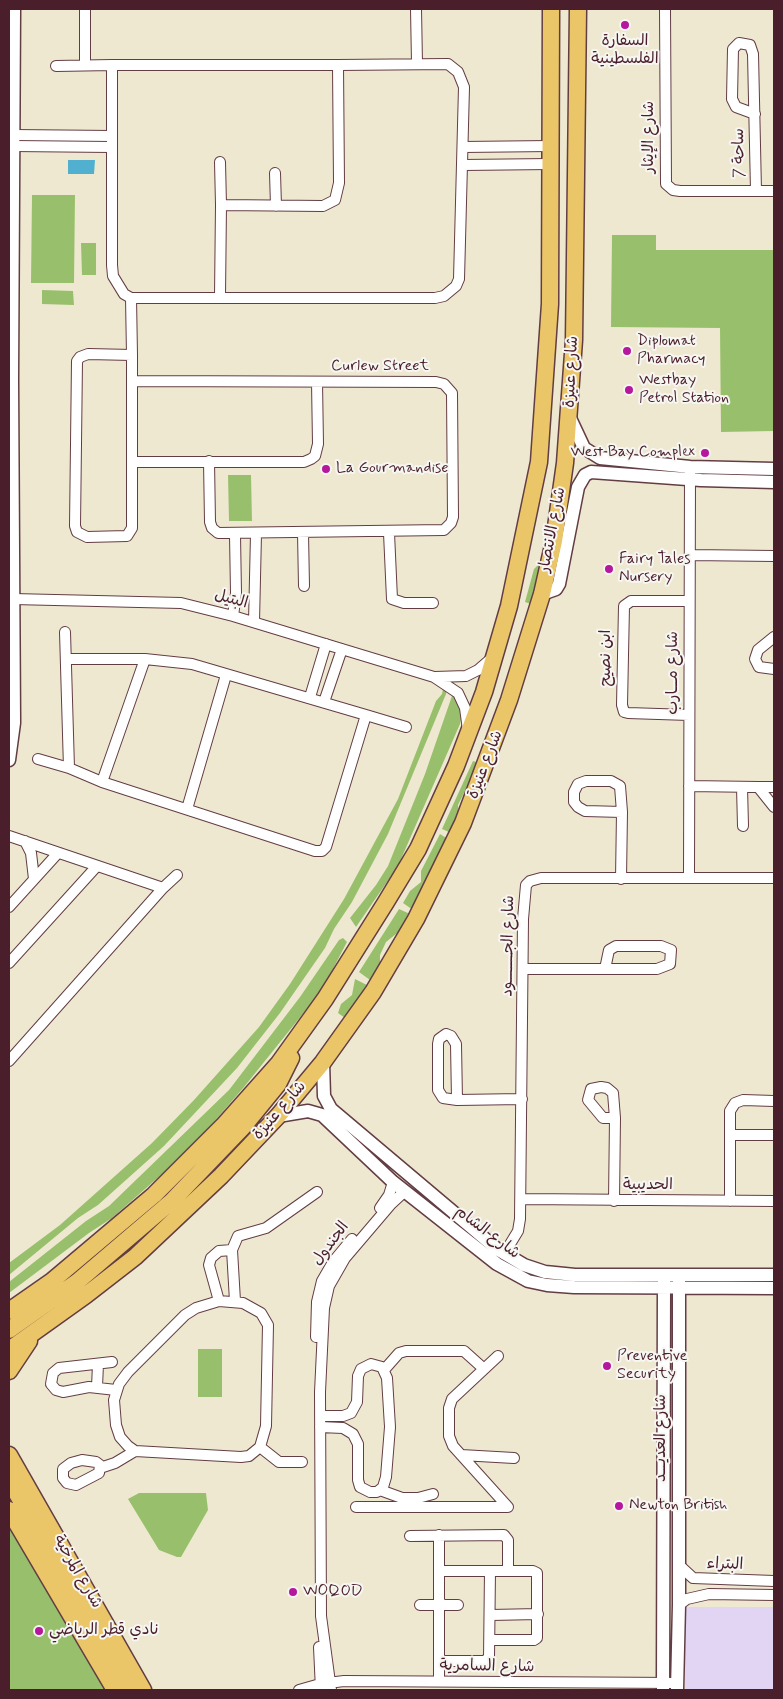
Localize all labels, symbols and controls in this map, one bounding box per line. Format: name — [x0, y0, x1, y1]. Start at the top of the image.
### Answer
marker: السفارة الفلسطينية — [619, 19, 631, 31]
place label: السفارة الفلسطينية — [591, 32, 659, 70]
street label: شارع الإيثار — [640, 101, 660, 173]
street label: ساحة 7 — [730, 128, 750, 178]
place label: Diplomat Pharmacy — [637, 332, 705, 370]
street label: شارع عنيزة — [561, 336, 583, 408]
marker: Diplomat Pharmacy — [621, 345, 633, 357]
street label: Curlew Street — [331, 357, 429, 377]
place label: Westbay Petrol Station — [639, 371, 729, 409]
marker: Westbay Petrol Station — [623, 384, 635, 396]
place label: West Bay Complex — [571, 443, 695, 463]
marker: West Bay Complex — [699, 447, 711, 459]
place label: La Gourmandise — [336, 459, 449, 479]
marker: La Gourmandise — [320, 463, 332, 475]
street label: شارع الانتصار — [535, 486, 571, 574]
place label: Fairy Tales Nursery — [619, 550, 691, 588]
marker: Fairy Tales Nursery — [603, 563, 615, 575]
street label: البتيل — [212, 586, 250, 614]
street label: ابن نصيح — [597, 629, 617, 687]
street label: شارع مـــارب — [664, 631, 684, 715]
street label: شارع عنيزة — [464, 728, 508, 802]
street label: شارع الجــــــــود — [499, 895, 519, 997]
street label: شارع عنيزة — [249, 1078, 311, 1144]
street label: الحديبية — [623, 1176, 673, 1196]
street label: شارع الشام — [451, 1202, 523, 1264]
street label: الجندول — [308, 1218, 354, 1270]
place label: Preventive Security — [617, 1347, 687, 1385]
marker: Preventive Security — [601, 1360, 613, 1372]
street label: شارع العديـــد — [652, 1394, 672, 1482]
place label: Newton British — [629, 1496, 727, 1516]
marker: Newton British — [613, 1500, 625, 1512]
street label: شارع المرخية — [48, 1532, 106, 1612]
street label: البتراء — [706, 1555, 744, 1575]
place label: WOQOD — [303, 1582, 363, 1602]
marker: WOQOD — [287, 1586, 299, 1598]
place label: نادي قطر الرياضي — [49, 1621, 158, 1641]
marker: نادي قطر الرياضي — [33, 1625, 45, 1637]
street label: شارع السامرية — [439, 1657, 535, 1677]

